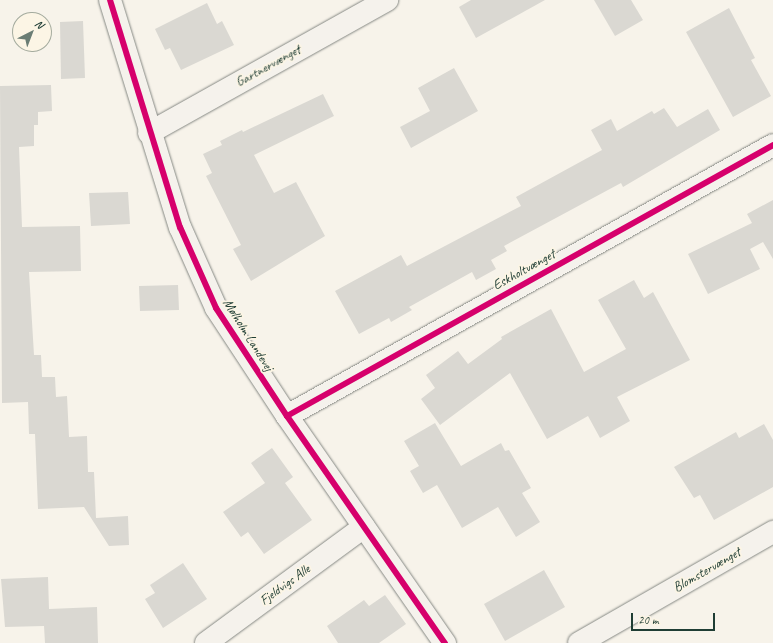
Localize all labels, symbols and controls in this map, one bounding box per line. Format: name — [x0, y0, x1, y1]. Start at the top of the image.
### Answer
north arrow — [12, 12, 52, 52]
text: N — [32, 16, 47, 31]
street label: Gartnervænget — [233, 41, 303, 91]
street label: Eskholtvænget — [490, 246, 558, 294]
street label: Mølholm Landevej — [219, 295, 277, 375]
street label: Blomstervænget — [670, 544, 744, 596]
street label: Fjeldvigs Alle — [256, 561, 314, 609]
scale bar — [633, 605, 717, 631]
text: 20 m — [638, 612, 658, 628]

